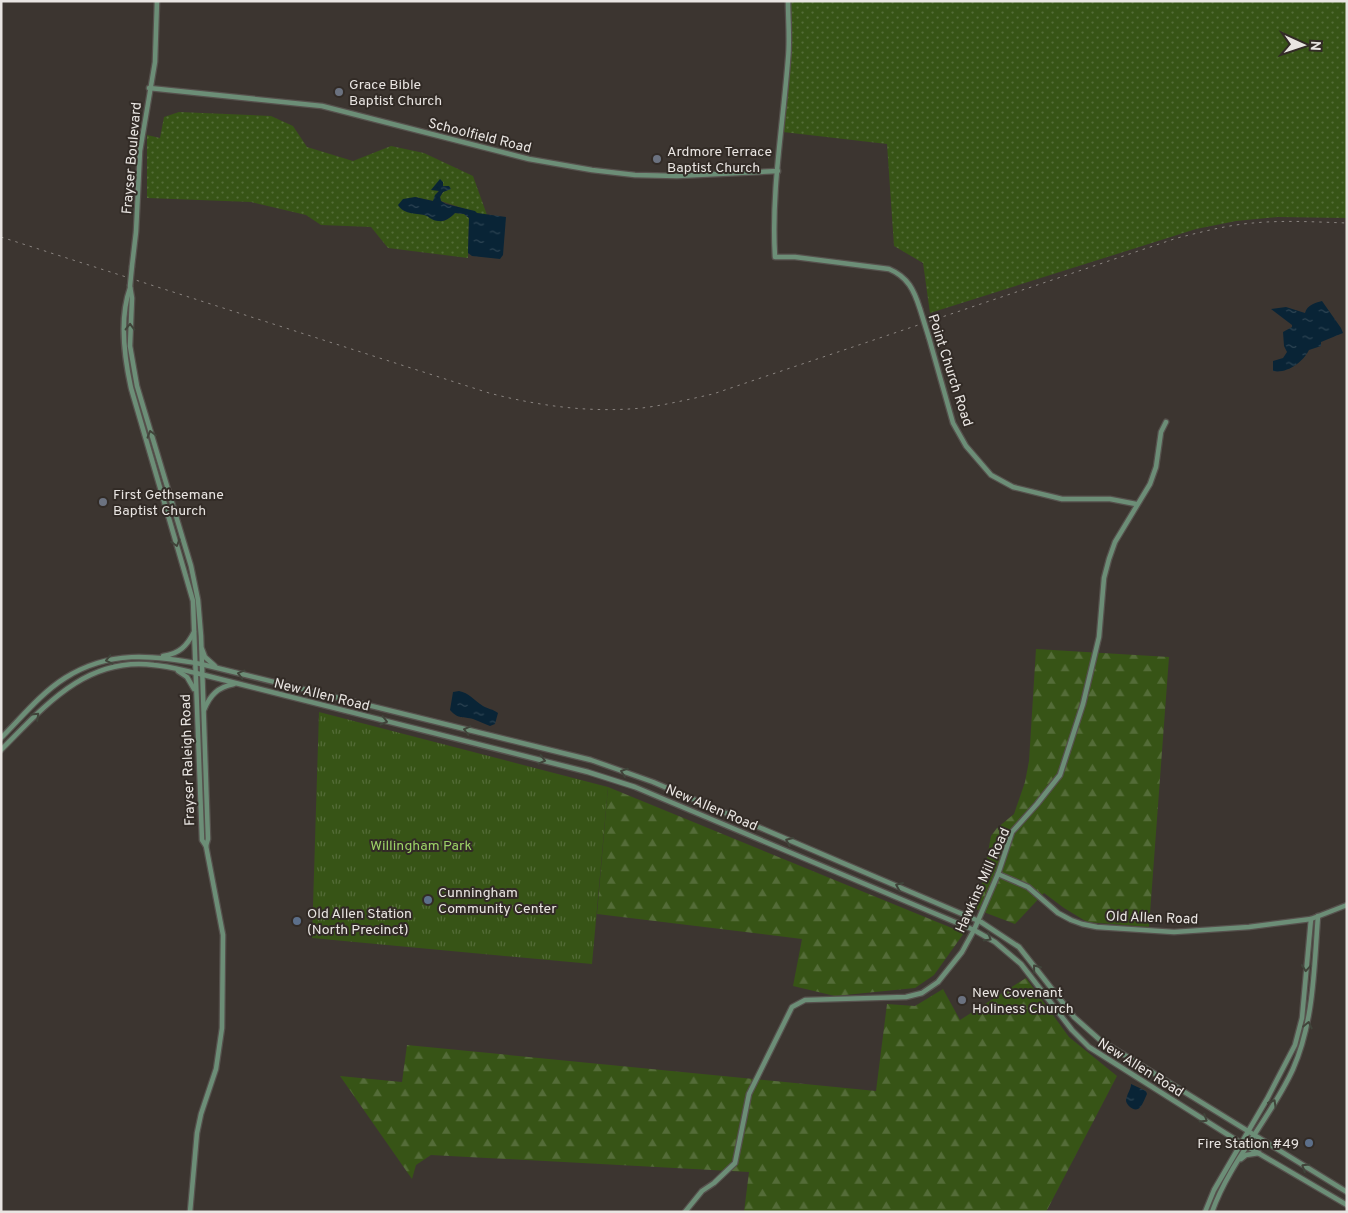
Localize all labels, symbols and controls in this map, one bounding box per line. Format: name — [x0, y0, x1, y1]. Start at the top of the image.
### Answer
north arrow — [1278, 20, 1328, 70]
text: N — [1306, 40, 1323, 51]
place label: Grace Bible Baptist Church — [349, 77, 442, 110]
marker: Grace Bible Baptist Church — [333, 86, 345, 98]
street label: Frayser Boulevard — [119, 101, 146, 215]
street label: Schoolfield Road — [426, 115, 533, 157]
place label: Ardmore Terrace Baptist Church — [667, 144, 772, 177]
marker: Ardmore Terrace Baptist Church — [651, 153, 663, 165]
street label: Point Church Road — [923, 312, 976, 429]
one-way arrow — [125, 323, 135, 330]
one-way arrow — [146, 429, 157, 438]
place label: First Gethsemane Baptist Church — [113, 487, 224, 520]
marker: First Gethsemane Baptist Church — [97, 496, 109, 508]
one-way arrow — [171, 538, 181, 547]
one-way arrow — [105, 654, 114, 665]
one-way arrow — [237, 669, 246, 680]
street label: New Allen Road — [272, 675, 371, 716]
street label: Frayser Raleigh Road — [178, 694, 199, 826]
one-way arrow — [30, 712, 39, 721]
one-way arrow — [380, 715, 389, 726]
one-way arrow — [464, 725, 472, 735]
one-way arrow — [537, 754, 546, 765]
one-way arrow — [620, 768, 629, 778]
street label: New Allen Road — [663, 781, 760, 835]
street label: Hawkins Mill Road — [953, 825, 1014, 936]
one-way arrow — [785, 836, 794, 847]
park label: Willingham Park — [370, 838, 472, 855]
one-way arrow — [895, 882, 904, 893]
place label: Cunningham Community Center — [438, 885, 557, 918]
marker: Cunningham Community Center — [422, 894, 434, 906]
place label: Old Allen Station (North Precinct) — [307, 906, 412, 939]
street label: Old Allen Road — [1105, 908, 1199, 929]
marker: Old Allen Station (North Precinct) — [291, 915, 303, 927]
one-way arrow — [982, 932, 991, 942]
one-way arrow — [1301, 964, 1312, 972]
one-way arrow — [1033, 965, 1042, 974]
place label: New Covenant Holiness Church — [972, 985, 1074, 1018]
marker: New Covenant Holiness Church — [956, 994, 968, 1006]
one-way arrow — [1302, 1020, 1312, 1029]
street label: New Allen Road — [1094, 1035, 1186, 1101]
one-way arrow — [1267, 1099, 1277, 1108]
one-way arrow — [1198, 1113, 1207, 1123]
place label: Fire Station #49 — [1197, 1136, 1299, 1153]
marker: Fire Station #49 — [1303, 1137, 1315, 1149]
one-way arrow — [1302, 1164, 1311, 1173]

